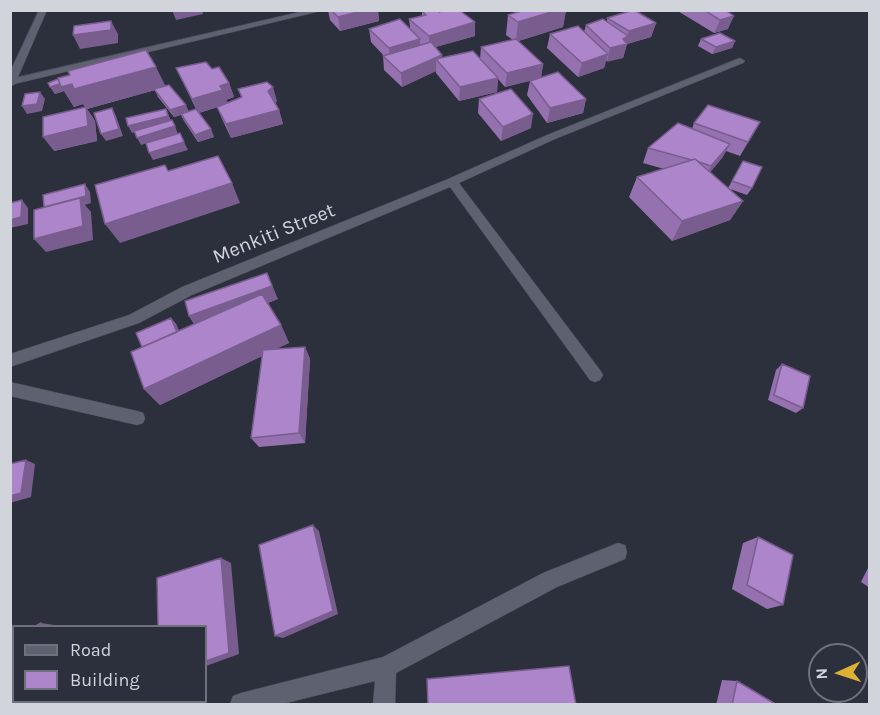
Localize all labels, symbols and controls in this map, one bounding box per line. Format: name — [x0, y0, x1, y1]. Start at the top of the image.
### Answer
street label: Menkiti Street — [209, 199, 339, 269]
legend — [12, 625, 207, 703]
text: Road — [70, 639, 111, 661]
north arrow — [808, 643, 868, 703]
text: N — [812, 668, 831, 680]
text: Building — [70, 669, 140, 691]

